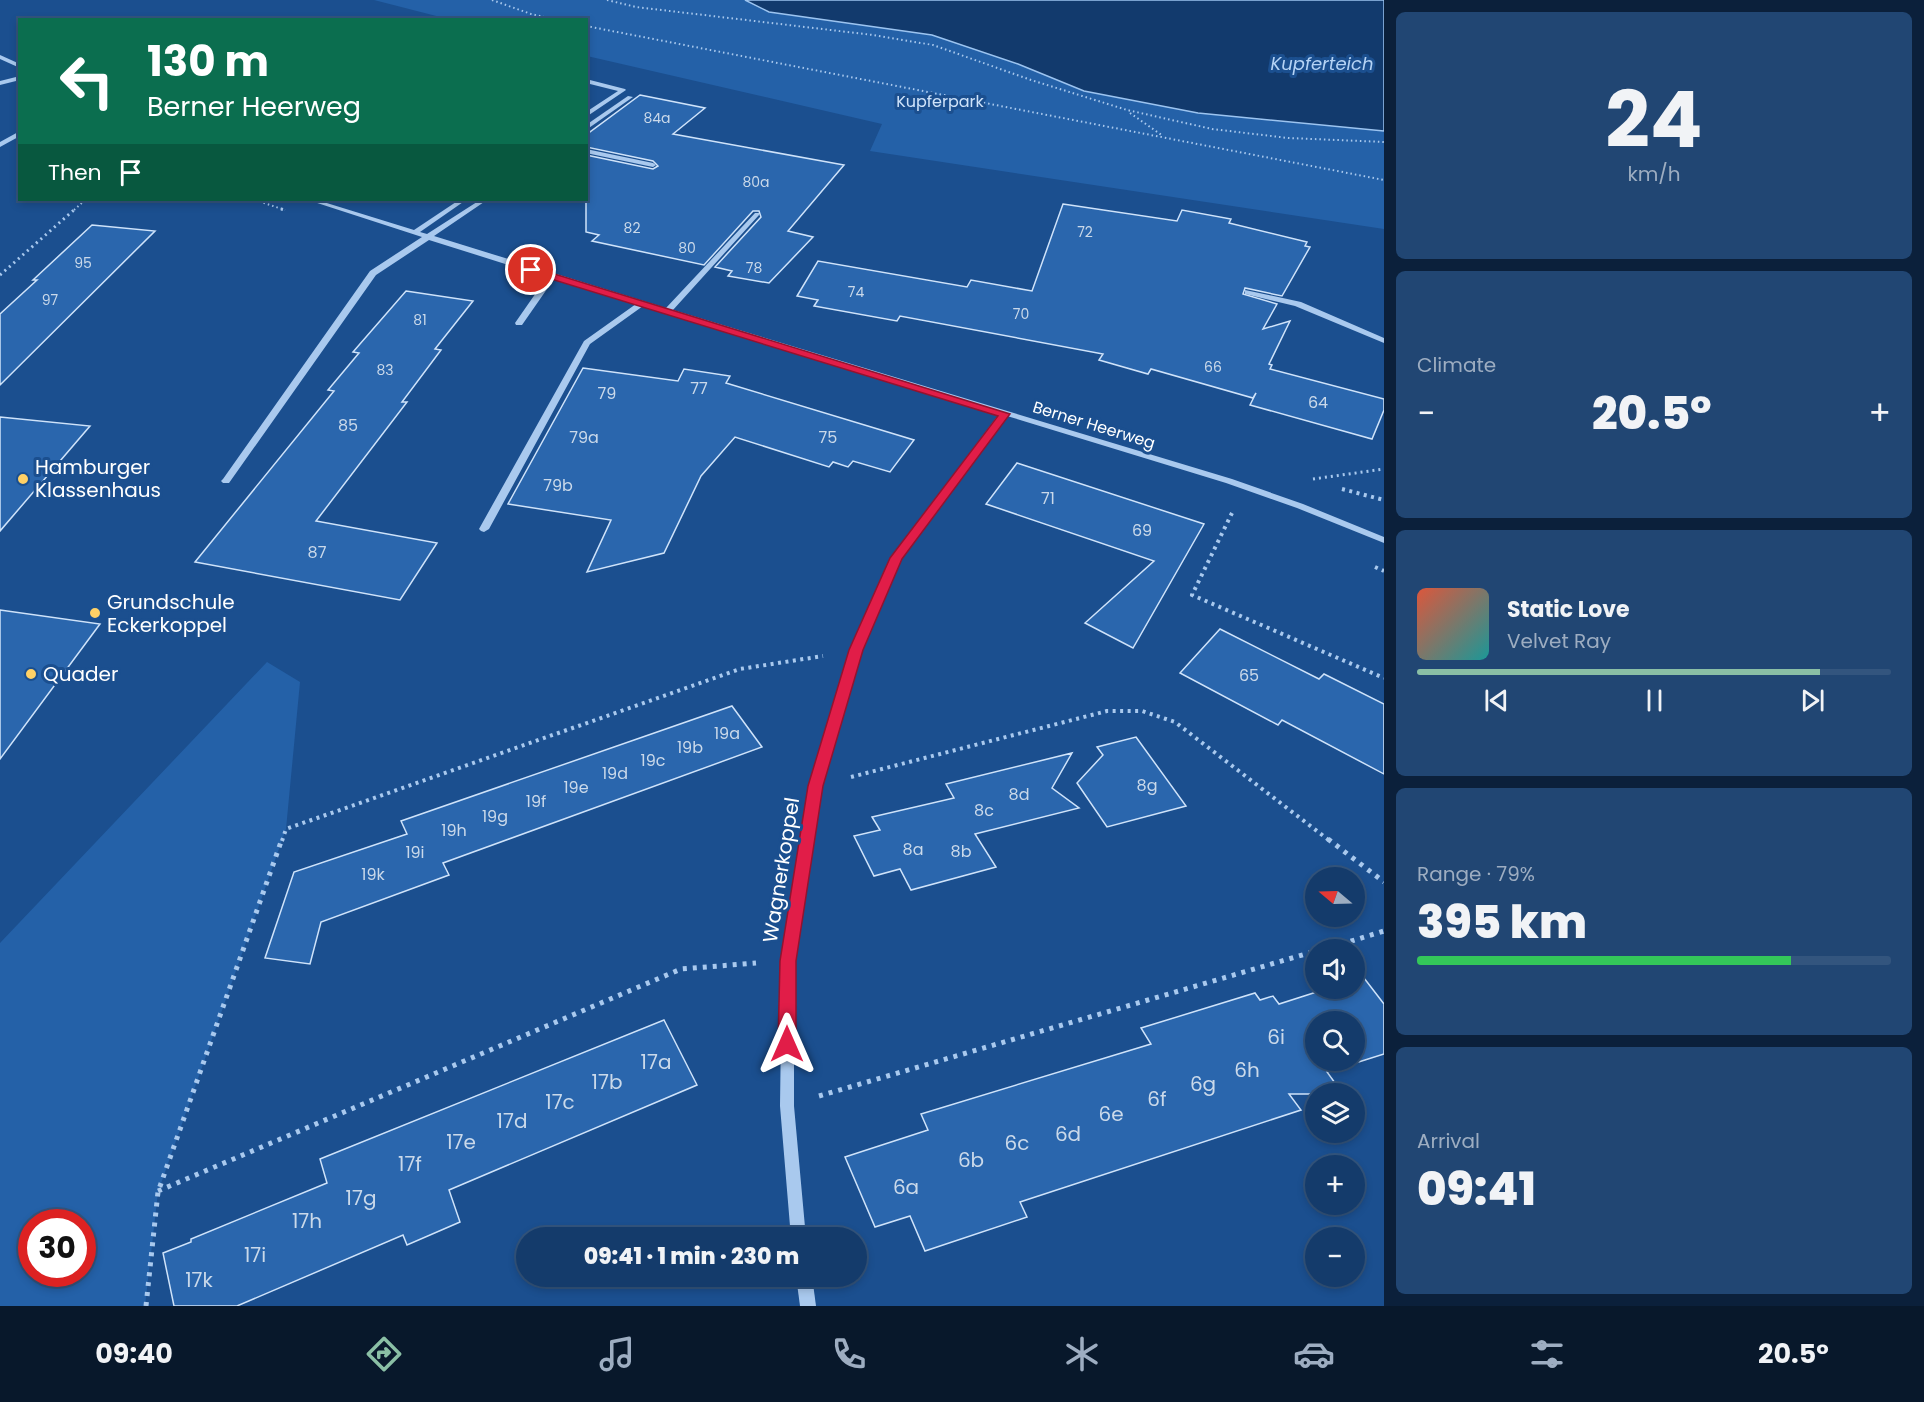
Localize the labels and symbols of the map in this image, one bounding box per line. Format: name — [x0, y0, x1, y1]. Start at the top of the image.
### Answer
water label: Kupferteich — [1271, 51, 1373, 76]
park label: Kupferpark — [896, 90, 985, 113]
house number: 84a — [643, 108, 671, 128]
house number: 80a — [742, 172, 770, 192]
house number: 82 — [624, 218, 640, 238]
house number: 72 — [1077, 222, 1093, 242]
house number: 80 — [678, 238, 696, 258]
pin — [505, 244, 556, 295]
house number: 95 — [74, 253, 92, 273]
house number: 78 — [746, 258, 762, 278]
house number: 74 — [848, 282, 864, 302]
house number: 97 — [42, 290, 59, 310]
house number: 70 — [1013, 304, 1029, 324]
house number: 81 — [413, 310, 427, 330]
house number: 66 — [1204, 357, 1222, 377]
house number: 83 — [376, 360, 394, 380]
house number: 77 — [690, 377, 708, 400]
house number: 79 — [598, 382, 616, 405]
house number: 64 — [1308, 391, 1328, 414]
street label: Berner Heerweg — [1030, 395, 1158, 455]
house number: 85 — [338, 414, 358, 437]
house number: 79a — [569, 426, 599, 449]
house number: 75 — [819, 426, 837, 449]
place label: Hamburger Klassenhaus — [35, 453, 161, 504]
marker: Hamburger Klassenhaus — [16, 472, 30, 486]
house number: 79b — [543, 474, 573, 497]
house number: 71 — [1041, 487, 1055, 510]
house number: 69 — [1132, 519, 1152, 542]
house number: 87 — [308, 541, 327, 564]
place label: Grundschule Eckerkoppel — [107, 588, 235, 639]
marker: Grundschule Eckerkoppel — [88, 606, 102, 620]
place label: Quader — [43, 660, 118, 688]
house number: 65 — [1239, 664, 1259, 687]
marker: Quader — [24, 667, 38, 681]
house number: 19a — [714, 722, 740, 745]
house number: 19b — [677, 736, 703, 759]
house number: 19c — [641, 749, 666, 772]
house number: 19d — [602, 762, 628, 785]
house number: 8g — [1137, 774, 1157, 797]
house number: 19e — [563, 776, 589, 799]
house number: 8d — [1009, 783, 1029, 806]
house number: 19f — [526, 790, 546, 813]
street label: Wagnerkoppel — [756, 795, 806, 945]
house number: 8c — [974, 799, 994, 822]
house number: 19g — [482, 805, 508, 828]
house number: 19h — [441, 819, 467, 842]
house number: 8a — [903, 838, 923, 861]
house number: 8b — [951, 840, 972, 863]
house number: 19i — [405, 841, 425, 864]
house number: 19k — [361, 863, 385, 886]
north arrow — [1305, 867, 1365, 927]
position arrow — [755, 1012, 819, 1076]
house number: 6i — [1267, 1023, 1285, 1051]
house number: 17a — [641, 1048, 671, 1076]
house number: 6h — [1234, 1056, 1260, 1084]
house number: 17b — [592, 1068, 622, 1096]
house number: 6g — [1190, 1070, 1216, 1098]
house number: 6f — [1147, 1085, 1167, 1113]
house number: 17c — [545, 1088, 575, 1116]
house number: 6e — [1098, 1100, 1124, 1128]
house number: 17d — [497, 1107, 527, 1135]
house number: 6d — [1055, 1120, 1081, 1148]
house number: 17e — [446, 1128, 476, 1156]
house number: 6c — [1005, 1129, 1029, 1157]
house number: 6b — [958, 1146, 984, 1174]
house number: 17f — [398, 1150, 422, 1178]
house number: 6a — [893, 1173, 919, 1201]
house number: 17g — [346, 1184, 376, 1212]
house number: 17h — [292, 1207, 322, 1235]
speed limit sign: 30 — [18, 1209, 96, 1287]
house number: 17i — [244, 1241, 266, 1269]
house number: 17k — [185, 1266, 214, 1294]

